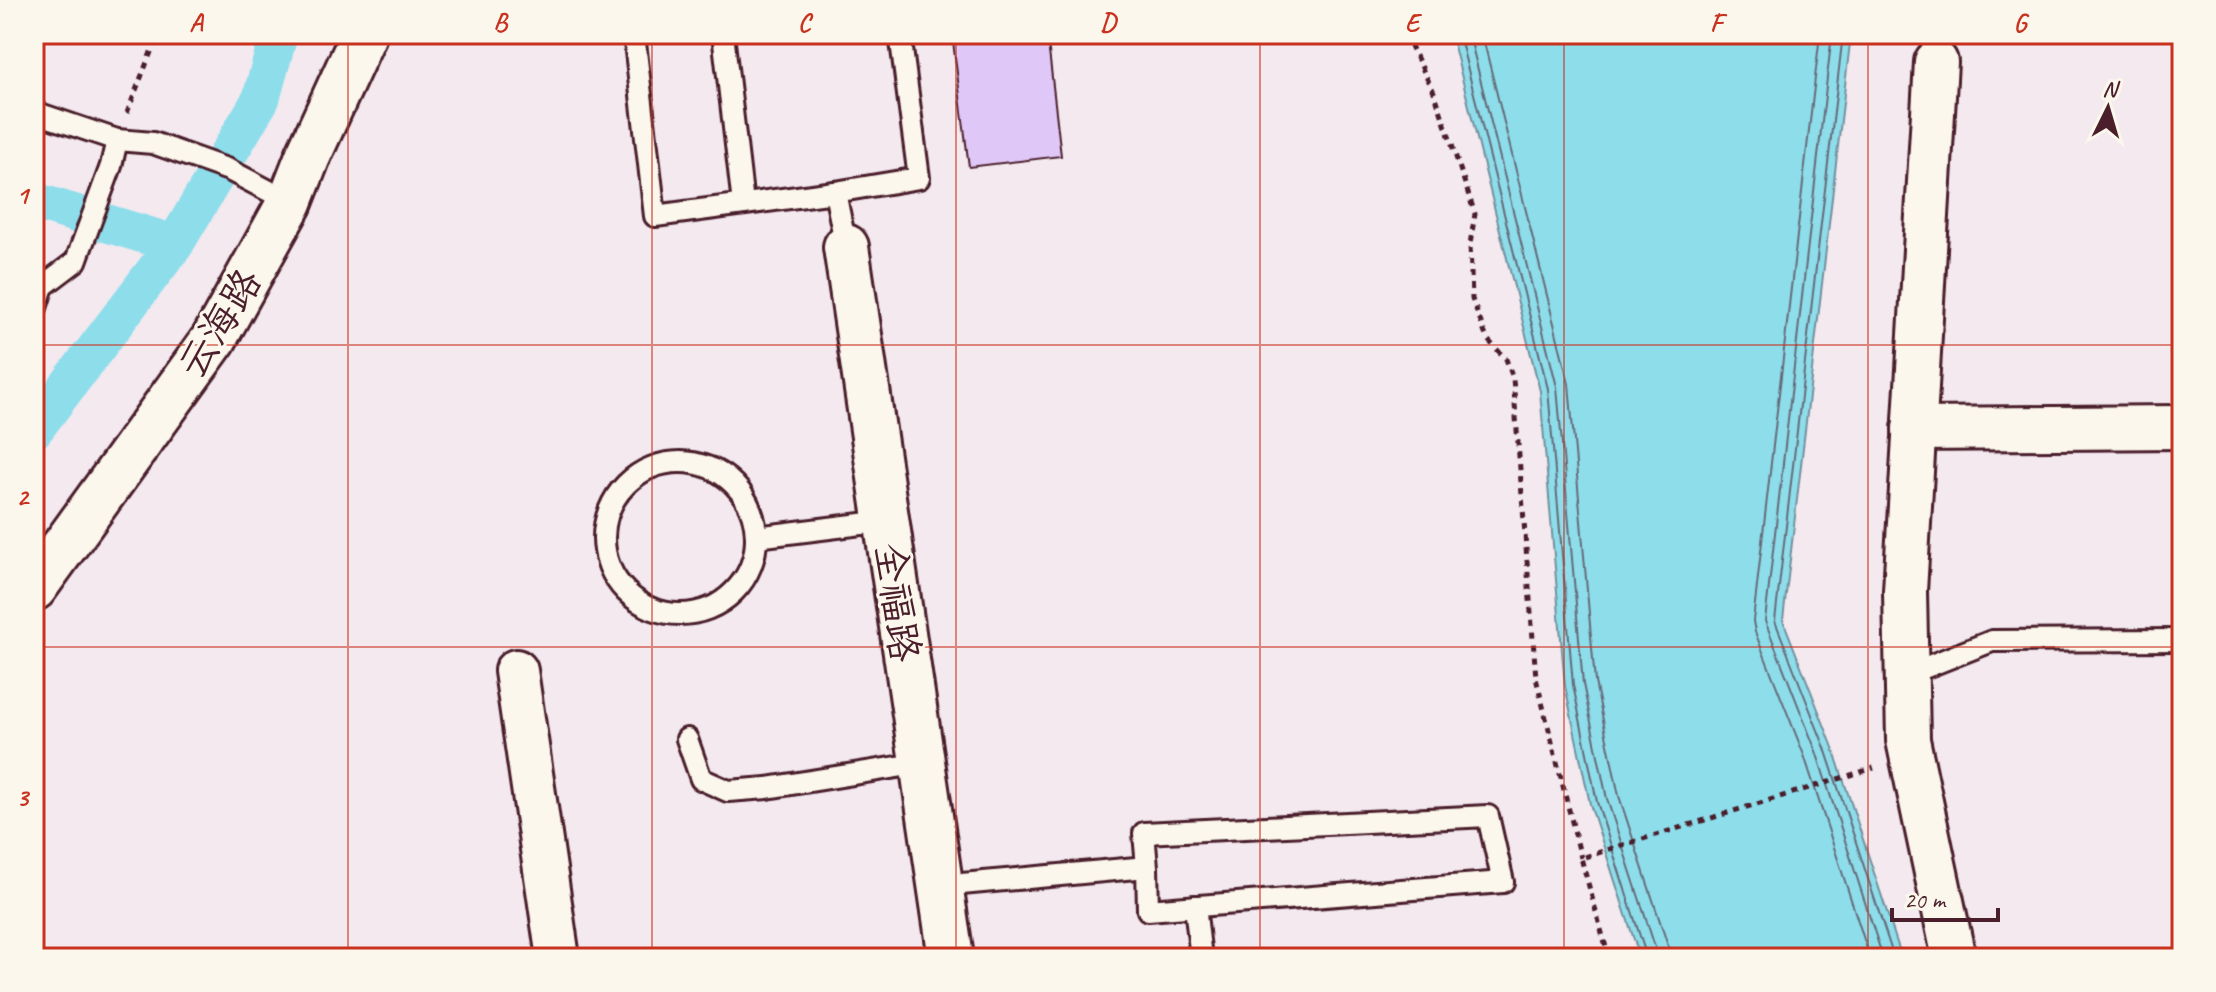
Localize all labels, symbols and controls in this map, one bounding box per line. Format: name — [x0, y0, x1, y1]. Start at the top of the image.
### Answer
text: A — [189, 6, 204, 39]
text: B — [493, 6, 509, 39]
text: C — [798, 6, 814, 39]
text: D — [1100, 6, 1118, 39]
text: E — [1405, 6, 1423, 39]
text: F — [1710, 6, 1728, 39]
text: G — [2014, 6, 2030, 39]
north arrow — [2068, 68, 2148, 148]
text: N — [2102, 75, 2121, 104]
text: 1 — [16, 179, 31, 212]
street label: 云海路 — [167, 259, 273, 388]
text: 2 — [16, 480, 30, 513]
street label: 全福路 — [864, 539, 930, 665]
text: 3 — [16, 781, 30, 814]
scale bar — [1892, 872, 1998, 922]
text: 20 m — [1904, 885, 1947, 915]

